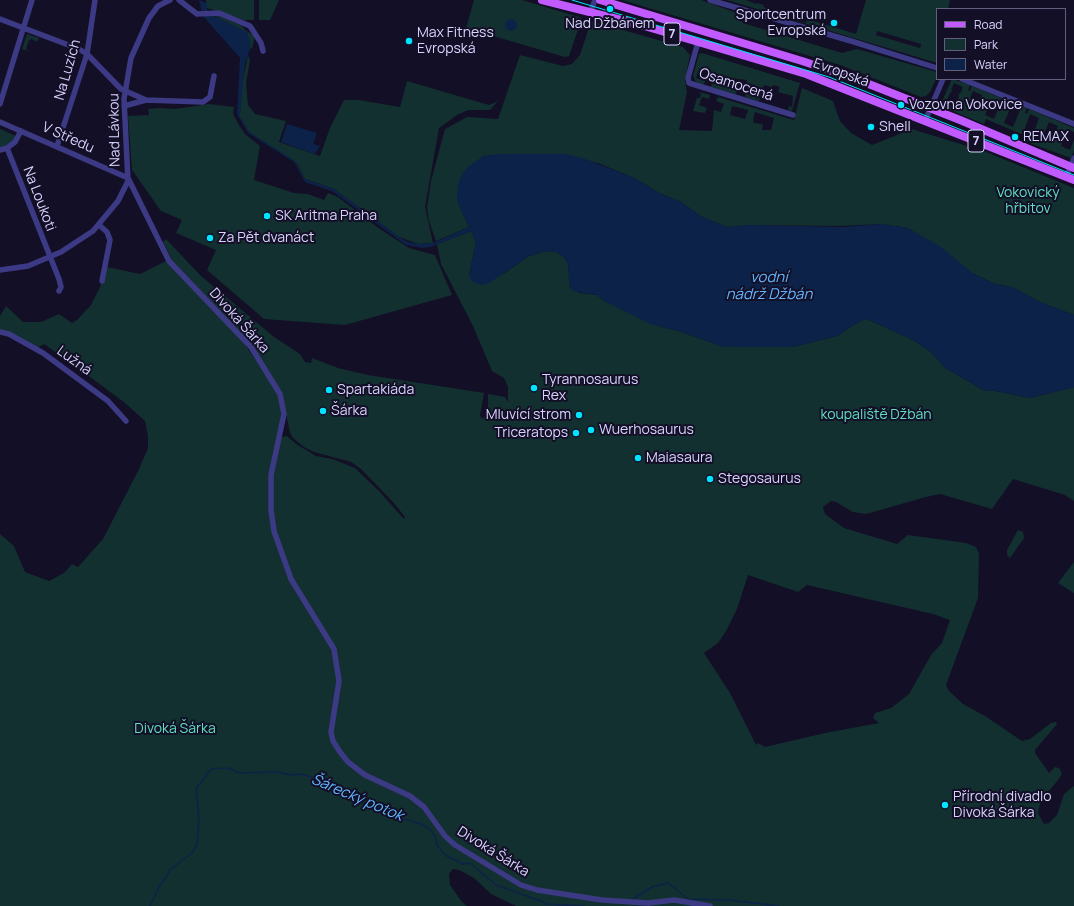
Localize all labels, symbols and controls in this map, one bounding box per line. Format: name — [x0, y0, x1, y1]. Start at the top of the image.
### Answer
marker: Nad Džbánem — [605, 4, 615, 14]
place label: Sportcentrum Evropská — [736, 7, 826, 40]
legend — [936, 8, 1066, 80]
place label: Nad Džbánem — [565, 16, 655, 32]
text: Road — [974, 16, 1002, 33]
marker: Sportcentrum Evropská — [829, 18, 839, 28]
road number: 7 — [664, 23, 680, 45]
place label: Max Fitness Evropská — [417, 25, 494, 58]
marker: Max Fitness Evropská — [404, 36, 414, 46]
text: Park — [974, 36, 998, 53]
street label: Na Luzích — [51, 38, 85, 102]
street label: Evropská — [811, 55, 871, 91]
text: Water — [974, 56, 1007, 73]
street label: Osamocená — [697, 65, 775, 105]
street label: Nad Lávkou — [106, 93, 124, 167]
place label: Vozovna Vokovice — [909, 97, 1022, 113]
marker: Vozovna Vokovice — [896, 100, 906, 110]
street label: V Středu — [39, 119, 97, 157]
place label: Shell — [879, 119, 911, 135]
marker: Shell — [866, 122, 876, 132]
place label: REMAX — [1023, 129, 1069, 145]
road number: 7 — [968, 130, 984, 152]
marker: REMAX — [1010, 132, 1020, 142]
street label: Na Loukoti — [19, 164, 59, 234]
park label: Vokovický hřbitov — [996, 185, 1060, 218]
place label: SK Aritma Praha — [275, 208, 377, 224]
marker: SK Aritma Praha — [262, 211, 272, 221]
place label: Za Pět dvanáct — [218, 230, 314, 246]
marker: Za Pět dvanáct — [205, 233, 215, 243]
water label: vodní nádrž Džbán — [726, 269, 812, 304]
street label: Divoká Šárka — [205, 285, 273, 357]
street label: Lužná — [53, 343, 95, 379]
place label: Tyrannosaurus Rex — [542, 372, 638, 404]
place label: Spartakiáda — [337, 382, 414, 398]
marker: Tyrannosaurus Rex — [529, 383, 539, 393]
marker: Spartakiáda — [324, 385, 334, 395]
place label: Šárka — [331, 403, 367, 419]
marker: Šárka — [318, 406, 328, 416]
place label: Mluvící strom — [486, 407, 571, 423]
park label: koupaliště Džbán — [820, 407, 932, 423]
marker: Mluvící strom — [574, 410, 584, 420]
place label: Wuerhosaurus — [599, 422, 694, 438]
place label: Triceratops — [495, 425, 568, 441]
marker: Wuerhosaurus — [586, 425, 596, 435]
marker: Triceratops — [571, 428, 581, 438]
place label: Maiasaura — [646, 450, 713, 466]
marker: Maiasaura — [633, 453, 643, 463]
place label: Stegosaurus — [718, 471, 801, 487]
marker: Stegosaurus — [705, 474, 715, 484]
park label: Divoká Šárka — [134, 721, 216, 737]
water label: Šárecký potok — [308, 771, 406, 825]
place label: Přírodní divadlo Divoká Šárka — [953, 789, 1052, 822]
marker: Přírodní divadlo Divoká Šárka — [940, 800, 950, 810]
street label: Divoká Šárka — [454, 823, 532, 881]

